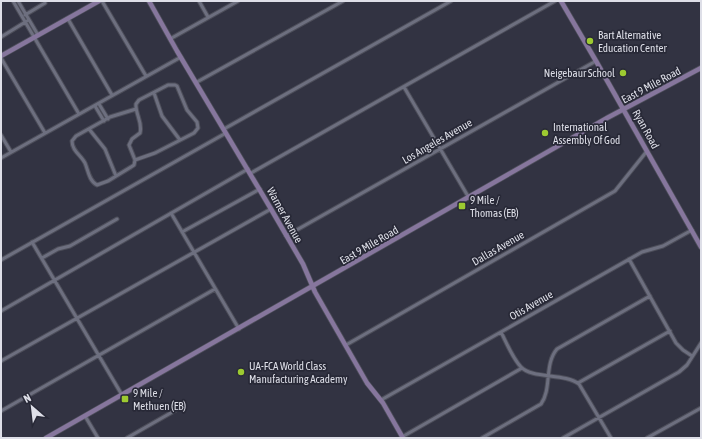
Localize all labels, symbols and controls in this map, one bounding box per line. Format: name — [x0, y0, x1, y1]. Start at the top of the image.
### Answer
place label: Bart Alternative Education Center — [598, 29, 667, 54]
marker: Bart Alternative Education Center — [585, 36, 595, 46]
street label: East 9 Mile Road — [619, 64, 683, 106]
place label: Neigebaur School — [544, 67, 615, 79]
marker: Neigebaur School — [618, 68, 628, 78]
street label: Ryan Road — [630, 107, 662, 151]
street label: Los Angeles Avenue — [400, 116, 474, 166]
place label: International Assembly Of God — [553, 121, 620, 146]
marker: International Assembly Of God — [540, 128, 550, 138]
street label: Warner Avenue — [265, 185, 305, 245]
place label: 9 Mile / Thomas (EB) — [470, 194, 519, 219]
marker: 9 Mile / Thomas (EB) — [457, 201, 467, 211]
street label: East 9 Mile Road — [338, 223, 400, 267]
street label: Dallas Avenue — [470, 228, 526, 268]
street label: Otis Avenue — [507, 288, 555, 322]
place label: UA-FCA World Class Manufacturing Academy — [249, 360, 348, 385]
marker: UA-FCA World Class Manufacturing Academy — [236, 367, 246, 377]
north arrow — [12, 387, 52, 427]
place label: 9 Mile / Methuen (EB) — [133, 387, 187, 412]
text: N — [22, 391, 33, 405]
marker: 9 Mile / Methuen (EB) — [120, 394, 130, 404]

